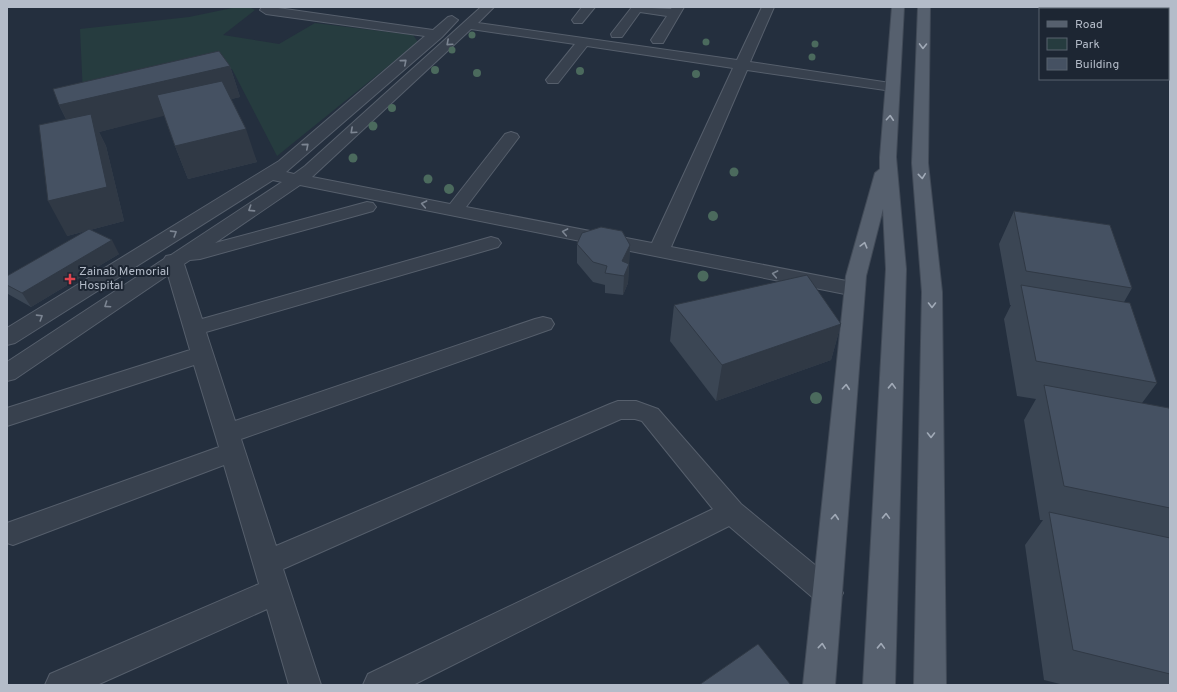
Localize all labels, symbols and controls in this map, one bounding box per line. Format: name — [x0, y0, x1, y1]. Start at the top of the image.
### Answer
legend — [1039, 8, 1169, 80]
text: Road — [1075, 17, 1103, 33]
text: Park — [1075, 37, 1100, 53]
one-way arrow — [446, 38, 454, 46]
one-way arrow — [919, 43, 927, 49]
text: Building — [1075, 57, 1119, 73]
one-way arrow — [400, 59, 407, 66]
one-way arrow — [886, 115, 895, 121]
one-way arrow — [351, 126, 358, 133]
one-way arrow — [301, 144, 308, 151]
one-way arrow — [917, 173, 926, 179]
one-way arrow — [421, 201, 427, 209]
one-way arrow — [248, 205, 255, 212]
one-way arrow — [562, 229, 569, 237]
one-way arrow — [170, 231, 177, 238]
one-way arrow — [860, 242, 868, 248]
place label: Zainab Memorial Hospital — [79, 264, 169, 294]
one-way arrow — [772, 270, 779, 278]
marker: Zainab Memorial Hospital — [64, 273, 76, 285]
one-way arrow — [105, 300, 112, 307]
one-way arrow — [928, 302, 936, 308]
one-way arrow — [36, 314, 43, 322]
one-way arrow — [887, 383, 896, 389]
one-way arrow — [842, 384, 851, 390]
one-way arrow — [927, 432, 935, 438]
one-way arrow — [882, 513, 890, 519]
one-way arrow — [830, 514, 839, 520]
one-way arrow — [818, 643, 827, 649]
one-way arrow — [876, 643, 885, 649]

